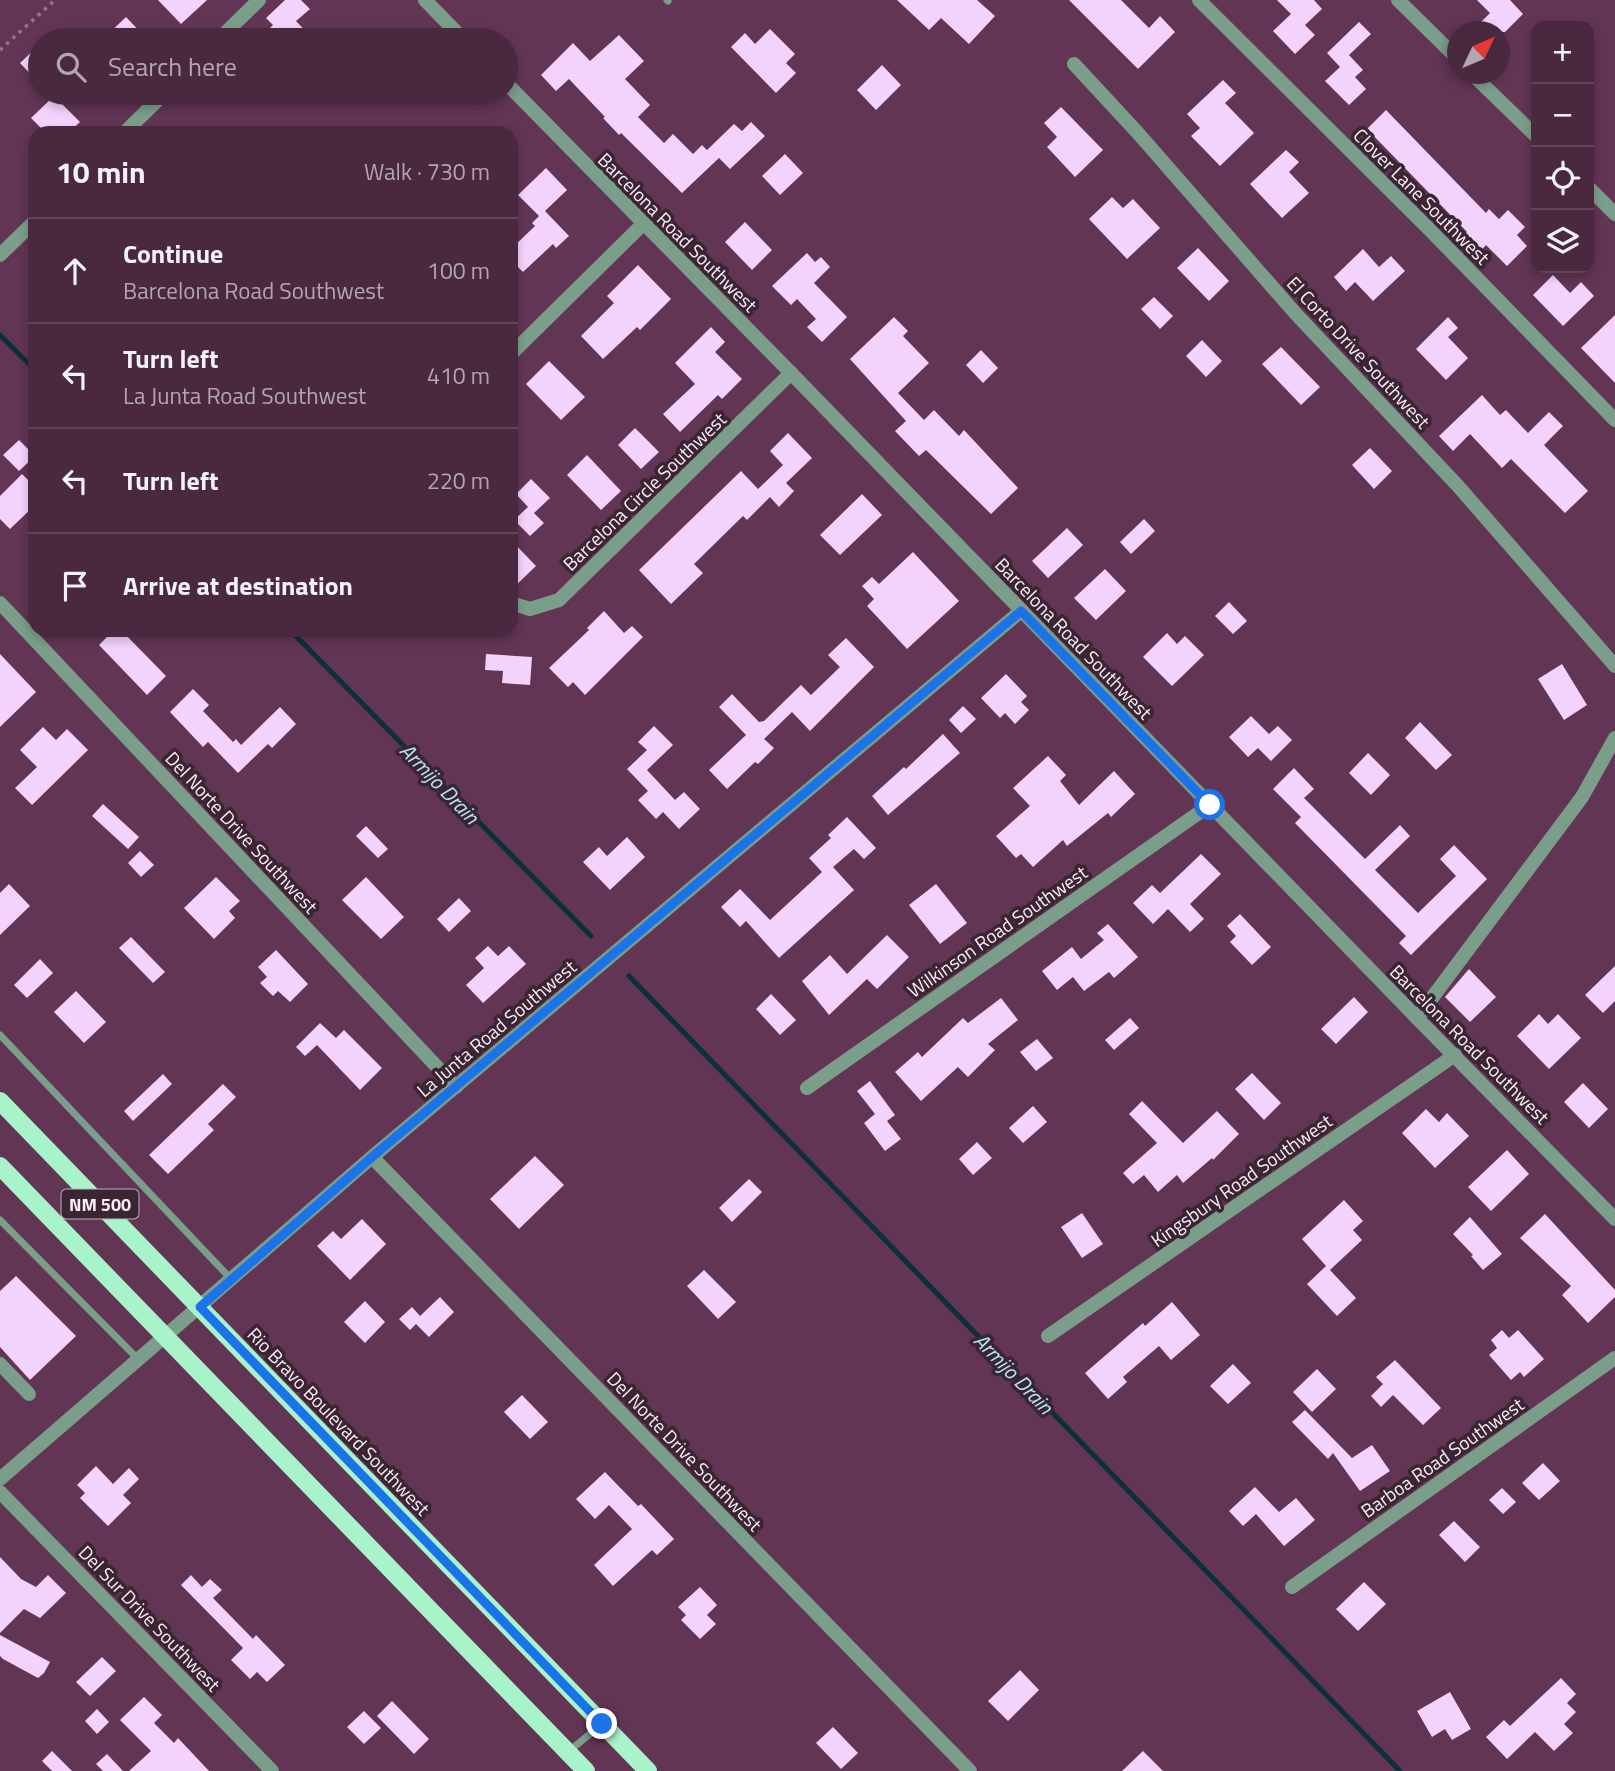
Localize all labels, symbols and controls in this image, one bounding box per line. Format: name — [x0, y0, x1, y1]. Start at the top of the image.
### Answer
north arrow — [1447, 21, 1510, 84]
map controls — [1531, 21, 1594, 273]
button: + — [1531, 21, 1594, 84]
search box — [28, 28, 518, 105]
text: Search here — [108, 47, 237, 86]
icon: search — [52, 48, 90, 86]
button: − — [1531, 84, 1594, 147]
street label: Clover Lane Southwest — [1347, 121, 1497, 271]
street label: Barcelona Road Southwest — [591, 145, 765, 319]
button: locate — [1531, 147, 1594, 210]
text: 10 min — [56, 149, 146, 195]
text: Walk · 730 m — [364, 154, 490, 189]
button: layers — [1531, 210, 1594, 273]
text: Continue — [123, 234, 223, 273]
icon: ahead — [56, 252, 94, 290]
text: 100 m — [427, 253, 490, 288]
street label: El Corto Drive Southwest — [1280, 269, 1438, 435]
text: Barcelona Road Southwest — [123, 273, 384, 308]
text: Turn left — [123, 339, 218, 378]
icon: left — [56, 357, 94, 395]
text: 410 m — [427, 358, 490, 393]
text: La Junta Road Southwest — [123, 378, 366, 413]
street label: Barcelona Circle Southwest — [556, 405, 733, 577]
text: Turn left — [123, 461, 218, 500]
icon: left — [56, 462, 94, 500]
text: 220 m — [427, 463, 490, 498]
street label: Barcelona Road Southwest — [989, 550, 1160, 726]
text: Arrive at destination — [123, 566, 353, 605]
icon: arrive — [56, 567, 94, 605]
water label: Armijo Drain — [393, 735, 488, 831]
street label: Del Norte Drive Southwest — [159, 744, 325, 920]
route start — [1194, 789, 1225, 820]
street label: Wilkinson Road Southwest — [901, 858, 1093, 1004]
street label: La Junta Road Southwest — [410, 952, 583, 1104]
street label: Barcelona Road Southwest — [1383, 957, 1557, 1131]
street label: Kingsbury Road Southwest — [1144, 1106, 1338, 1254]
road number: NM 500 — [62, 1190, 138, 1218]
street label: Rio Bravo Boulevard Southwest — [241, 1320, 437, 1522]
water label: Armijo Drain — [967, 1325, 1062, 1421]
street label: Del Norte Drive Southwest — [601, 1364, 770, 1538]
street label: Barboa Road Southwest — [1354, 1389, 1530, 1524]
street label: Del Sur Drive Southwest — [72, 1538, 228, 1698]
route end — [586, 1708, 617, 1739]

